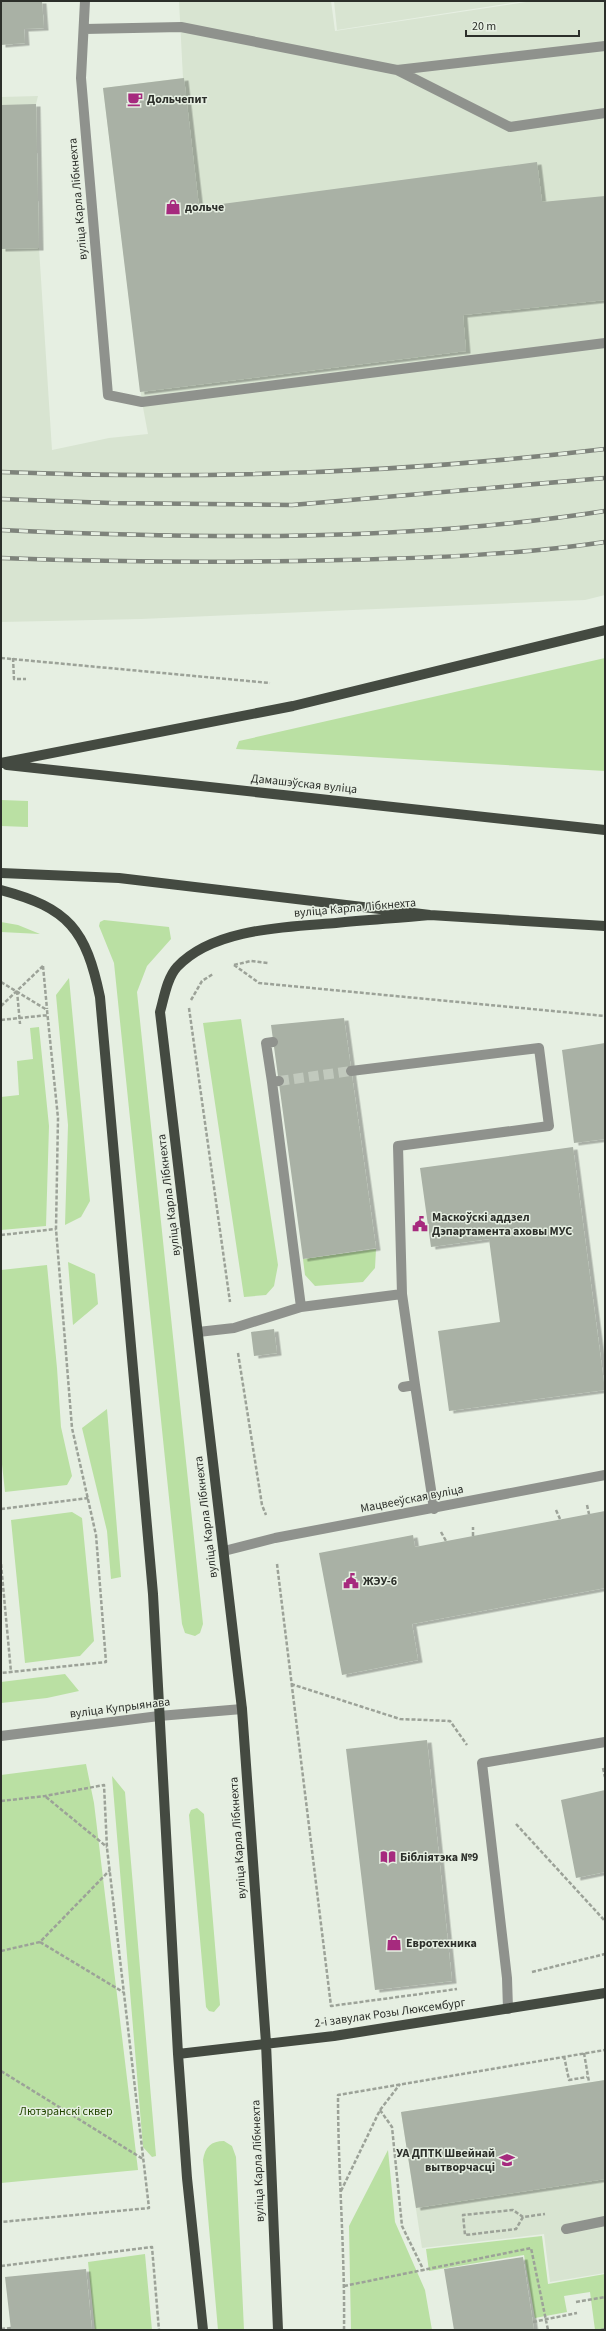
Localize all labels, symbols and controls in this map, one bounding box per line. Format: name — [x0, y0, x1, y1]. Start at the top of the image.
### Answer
scale bar — [466, 12, 579, 38]
text: 20 m — [472, 18, 496, 35]
cafe icon: Дольчепит — [126, 90, 144, 108]
place label: Дольчепит — [147, 91, 207, 108]
street label: вуліца Карла Лібкнехта — [64, 137, 92, 261]
shop icon: дольче — [164, 198, 182, 216]
place label: дольче — [185, 199, 224, 216]
street label: Дамашэўская вуліца — [250, 770, 358, 798]
street label: вуліца Карла Лібкнехта — [293, 894, 417, 922]
street label: вуліца Карла Лібкнехта — [153, 1133, 185, 1257]
place label: Маскоўскі аддзел Дэпартамента аховы МУС — [432, 1209, 572, 1240]
public building icon: Маскоўскі аддзел Дэпартамента аховы МУС — [411, 1215, 429, 1233]
street label: вуліца Карла Лібкнехта — [190, 1455, 222, 1579]
street label: Мацвееўская вуліца — [359, 1481, 465, 1517]
public building icon: ЖЭУ-6 — [342, 1572, 360, 1590]
place label: ЖЭУ-6 — [363, 1573, 397, 1590]
street label: вуліца Купрыянава — [69, 1693, 171, 1723]
street label: вуліца Карла Лібкнехта — [225, 1776, 251, 1900]
library icon: Бібліятэка №9 — [379, 1848, 397, 1866]
place label: Бібліятэка №9 — [400, 1849, 478, 1866]
shop icon: Евротехника — [385, 1934, 403, 1952]
place label: Евротехника — [406, 1935, 477, 1952]
street label: 2-і завулак Розы Люксембург — [313, 1994, 467, 2032]
street label: вуліца Карла Лібкнехта — [247, 2099, 269, 2223]
park label: Лютэранскі сквер — [19, 2103, 113, 2120]
place label: УА ДПТК Швейнай вытворчасці — [396, 2145, 495, 2176]
school or university icon: УА ДПТК Швейнай вытворчасці — [498, 2151, 516, 2169]

